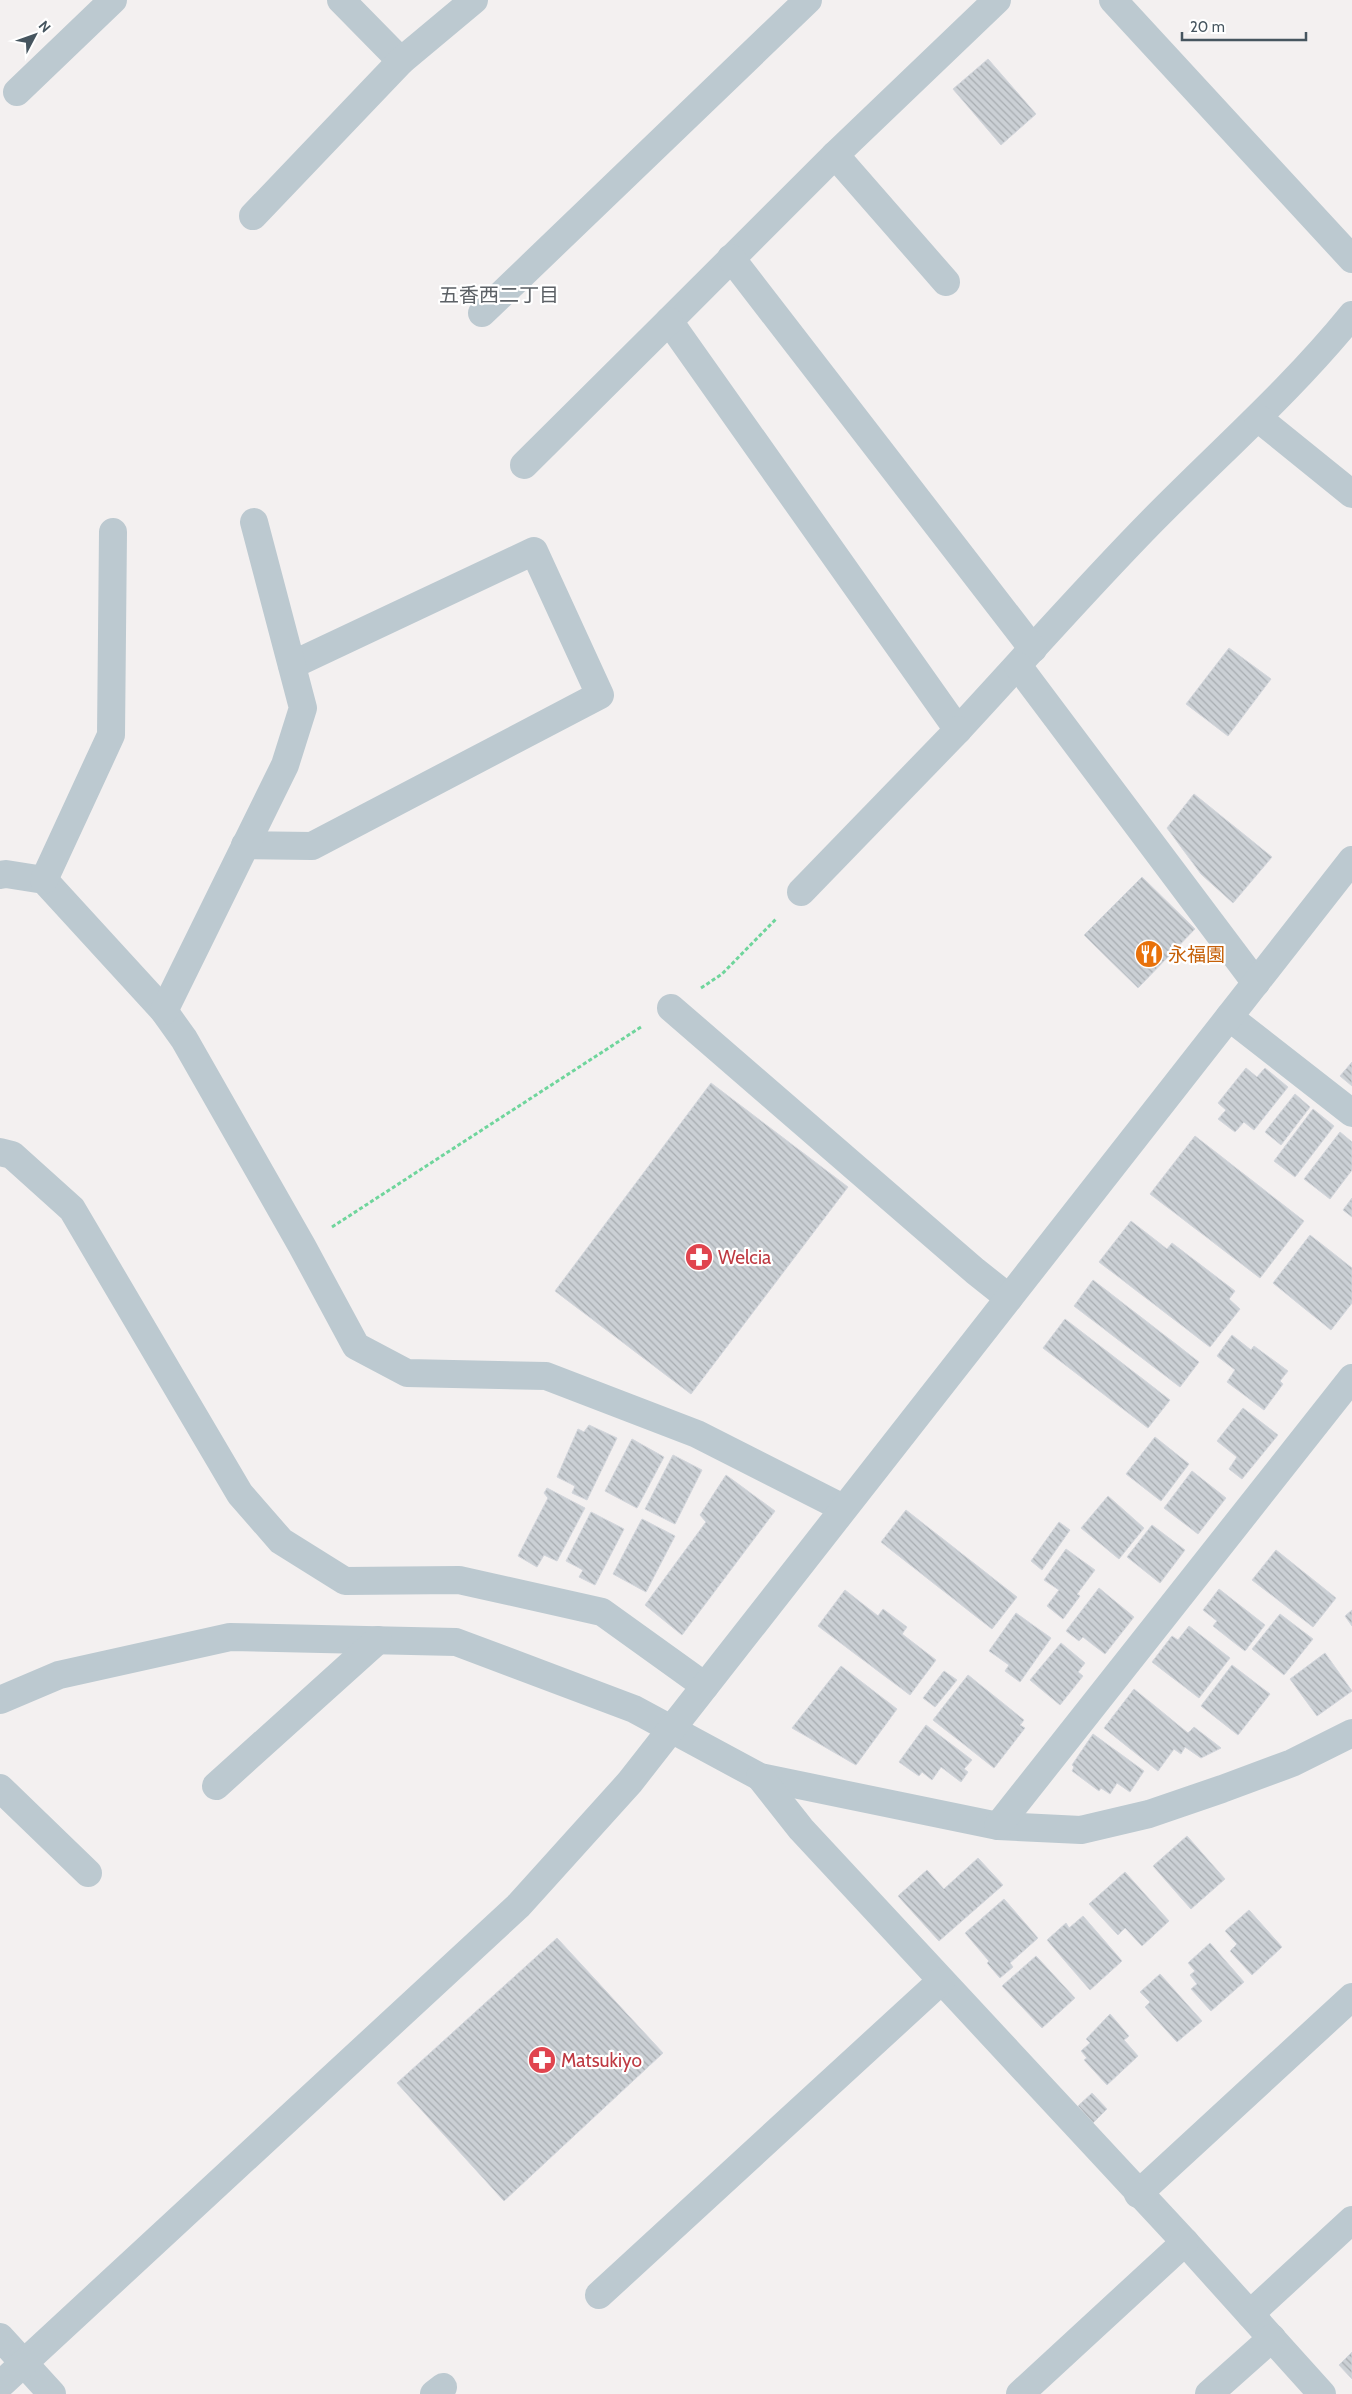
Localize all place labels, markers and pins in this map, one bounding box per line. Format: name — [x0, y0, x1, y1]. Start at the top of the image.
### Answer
restaurant icon: 永福園 — [1134, 939, 1164, 969]
place label: 永福園 — [1168, 943, 1225, 966]
pharmacy icon: Welcia — [684, 1242, 714, 1272]
place label: Welcia — [718, 1246, 771, 1269]
pharmacy icon: Matsukiyo — [527, 2045, 557, 2075]
place label: Matsukiyo — [561, 2049, 642, 2072]

